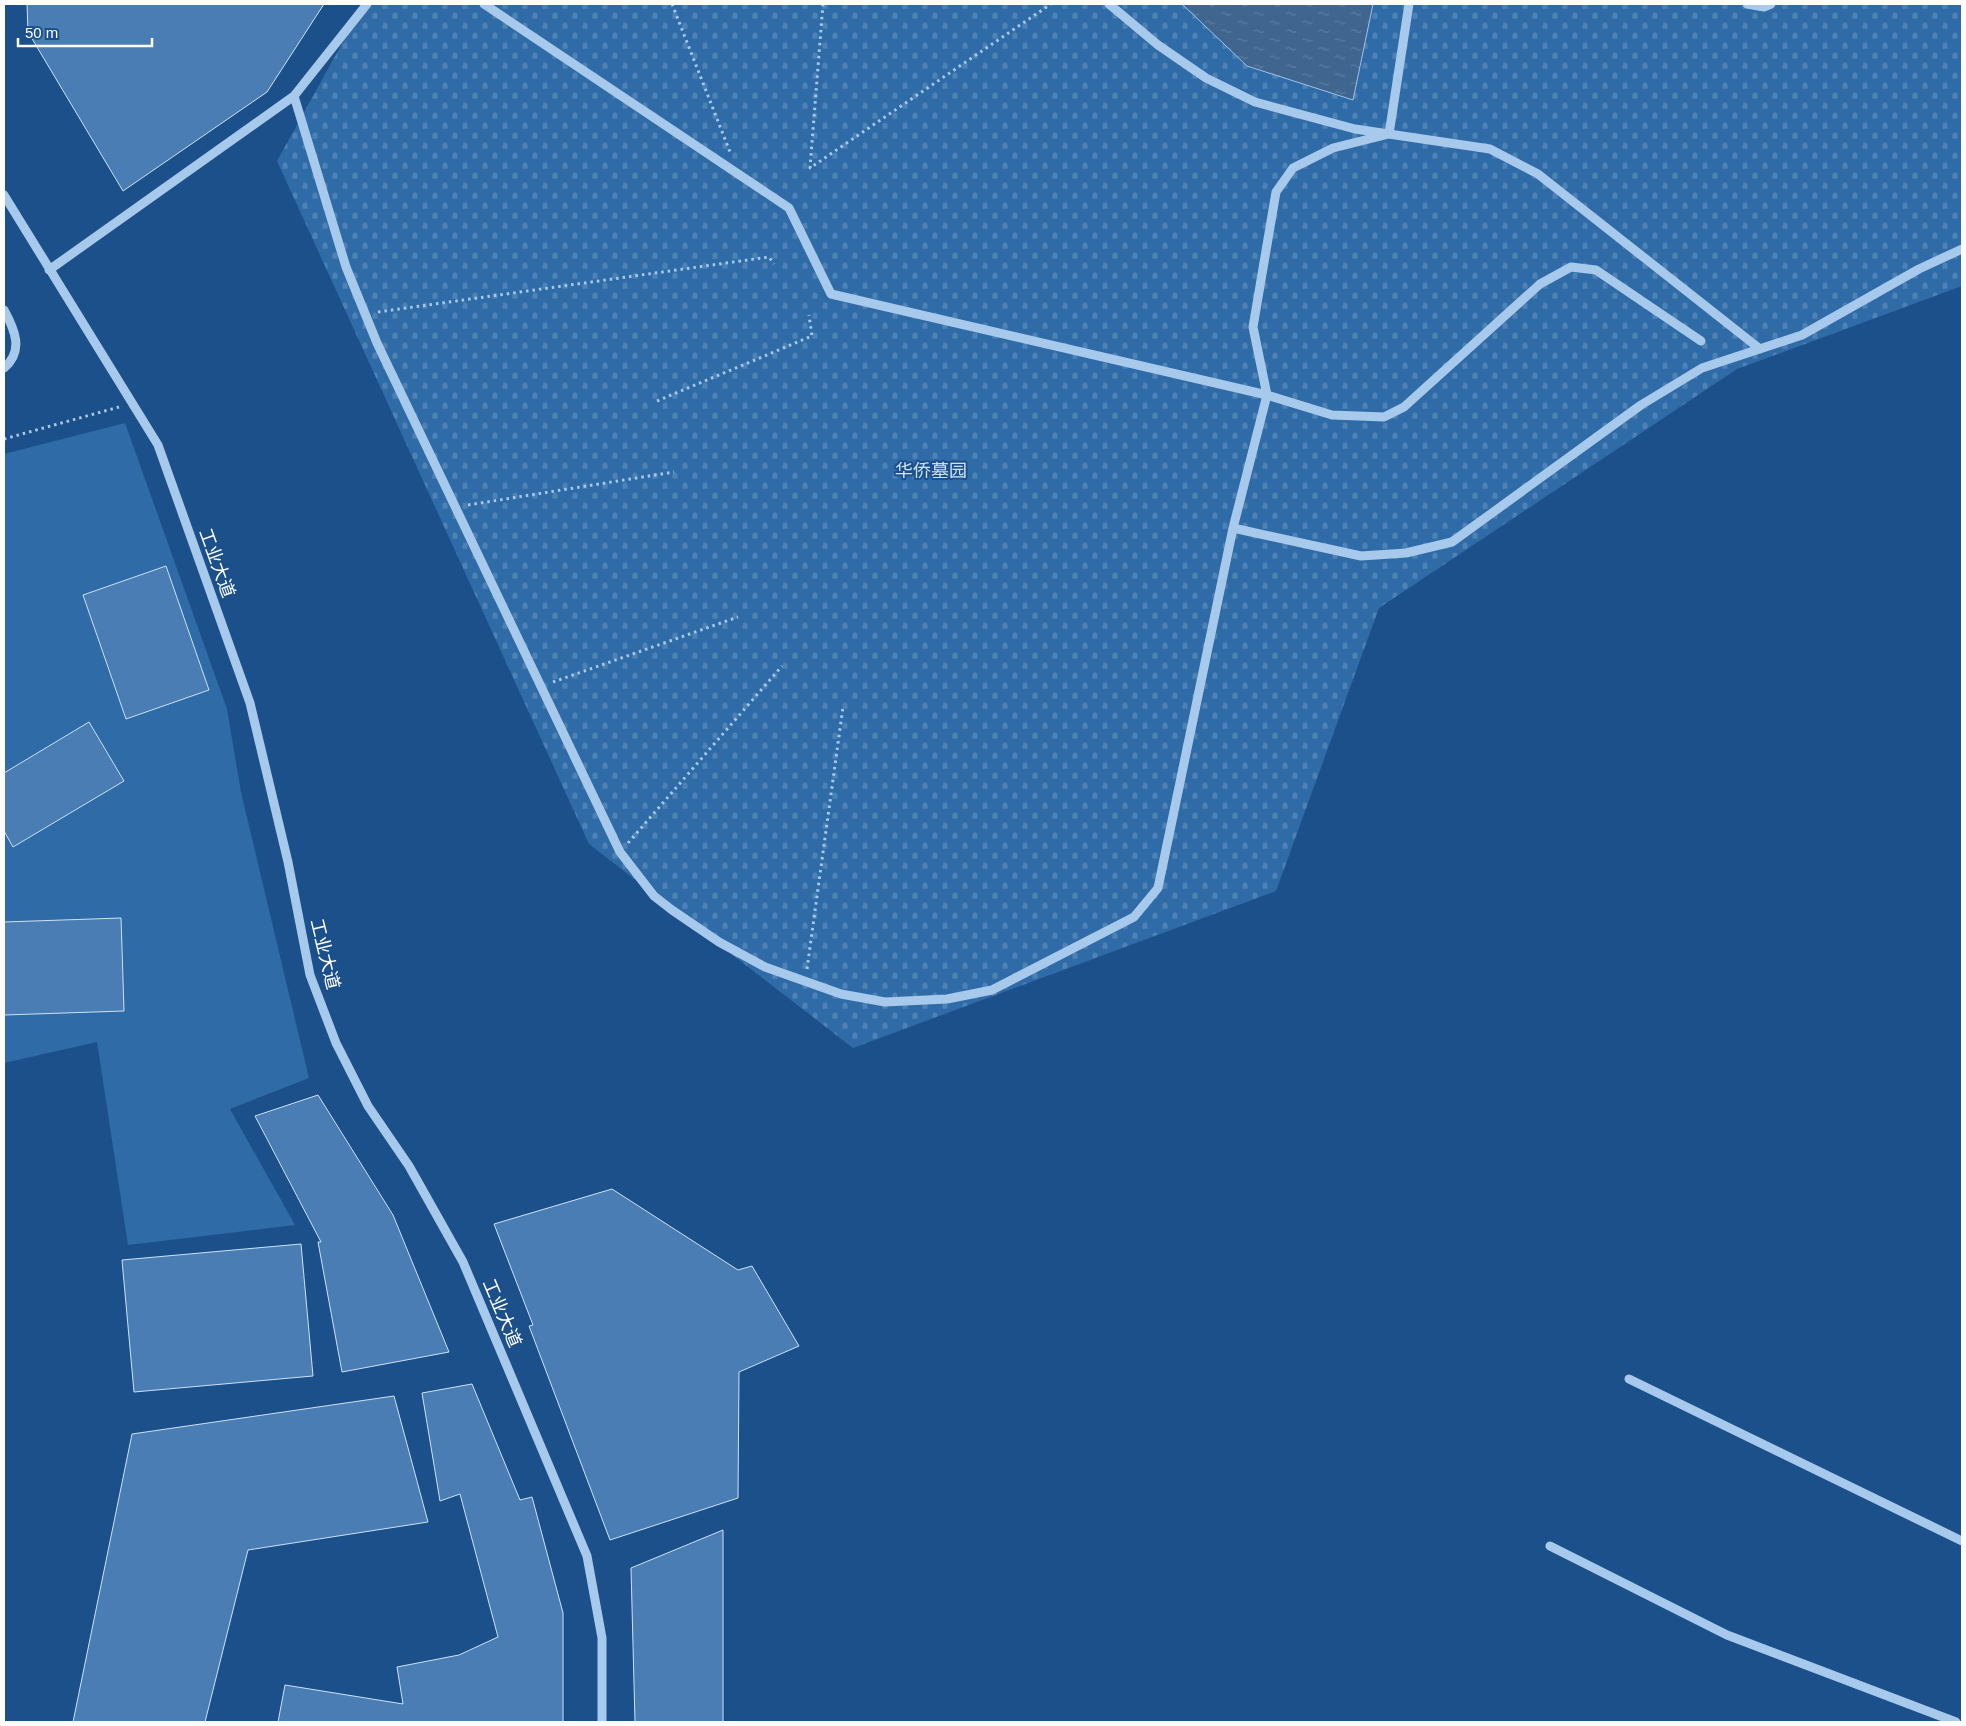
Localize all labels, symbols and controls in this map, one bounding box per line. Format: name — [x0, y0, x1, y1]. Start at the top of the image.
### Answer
scale bar — [18, 15, 151, 47]
text: 50 m — [25, 24, 58, 41]
park label: 华侨墓园 — [895, 461, 967, 481]
street label: 工业大道 — [195, 526, 239, 600]
street label: 工业大道 — [307, 917, 343, 991]
street label: 工业大道 — [479, 1276, 525, 1350]

